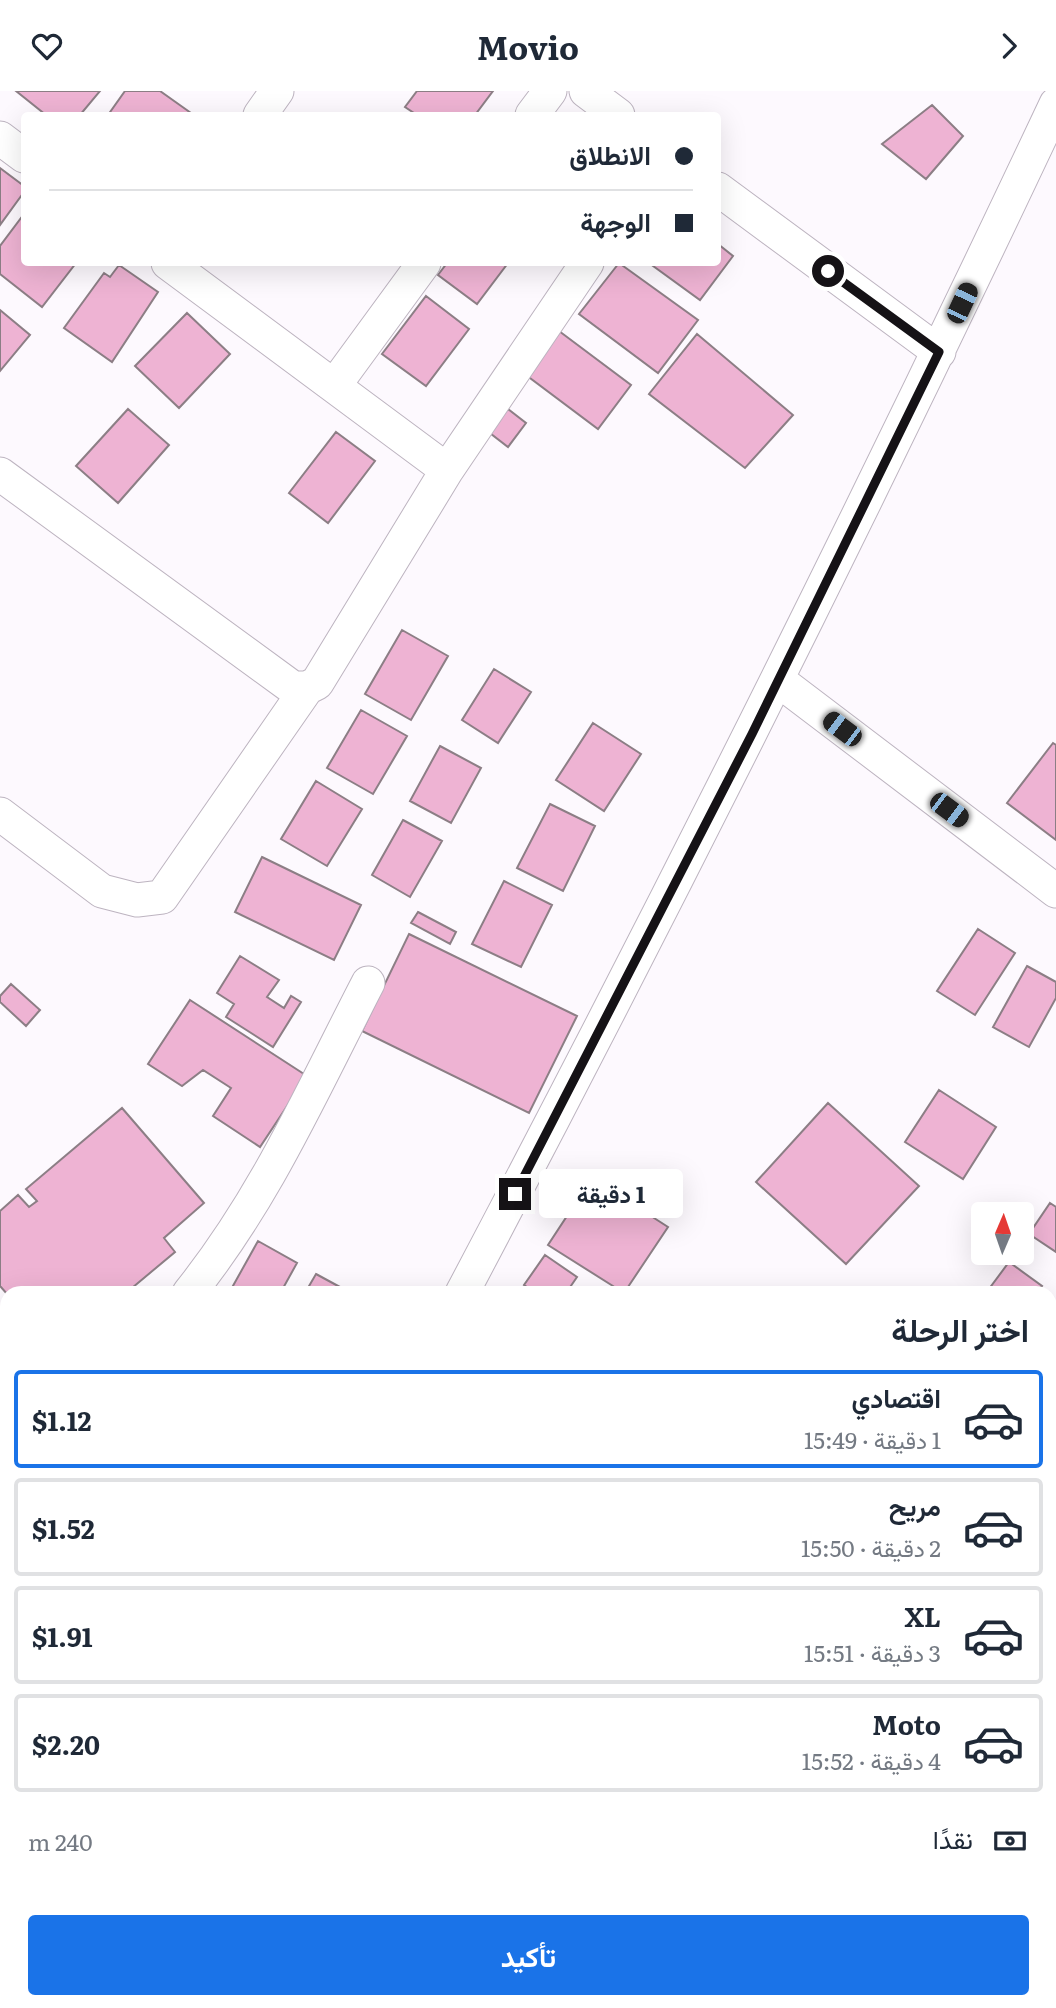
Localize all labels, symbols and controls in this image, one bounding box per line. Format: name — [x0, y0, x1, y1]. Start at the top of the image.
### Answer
text: Movio — [477, 22, 579, 70]
icon: heart — [28, 27, 66, 65]
icon: forward — [990, 27, 1028, 65]
text: الانطلاق — [569, 134, 651, 173]
text: الوجهة — [580, 201, 651, 240]
route start — [812, 255, 844, 287]
car — [944, 280, 981, 326]
car — [819, 708, 866, 750]
car — [926, 789, 973, 831]
callout: 1 دقيقة — [540, 1169, 683, 1219]
text: 1 دقيقة — [577, 1176, 645, 1210]
route end — [499, 1178, 531, 1210]
north arrow — [971, 1202, 1034, 1265]
map controls — [971, 1202, 1034, 1265]
text: اختر الرحلة — [891, 1304, 1029, 1352]
text: اقتصادي — [852, 1377, 941, 1416]
icon: car — [962, 1388, 1025, 1451]
text: $1.12 — [32, 1400, 92, 1439]
text: 1 دقيقة · 15:49 — [804, 1422, 941, 1456]
text: مريح — [889, 1485, 941, 1524]
icon: car — [962, 1496, 1025, 1559]
text: $1.52 — [32, 1508, 95, 1547]
text: 2 دقيقة · 15:50 — [801, 1530, 941, 1564]
text: XL — [904, 1596, 941, 1635]
icon: car — [962, 1604, 1025, 1667]
text: $1.91 — [32, 1616, 93, 1655]
text: 3 دقيقة · 15:51 — [804, 1635, 941, 1669]
text: Moto — [872, 1704, 941, 1743]
icon: car — [962, 1712, 1025, 1775]
text: $2.20 — [32, 1724, 100, 1763]
text: 4 دقيقة · 15:52 — [802, 1743, 941, 1777]
text: نقدًا — [933, 1818, 973, 1857]
icon: cash — [991, 1822, 1029, 1860]
text: 240 m — [28, 1824, 93, 1858]
button: تأكيد — [28, 1915, 1029, 1995]

